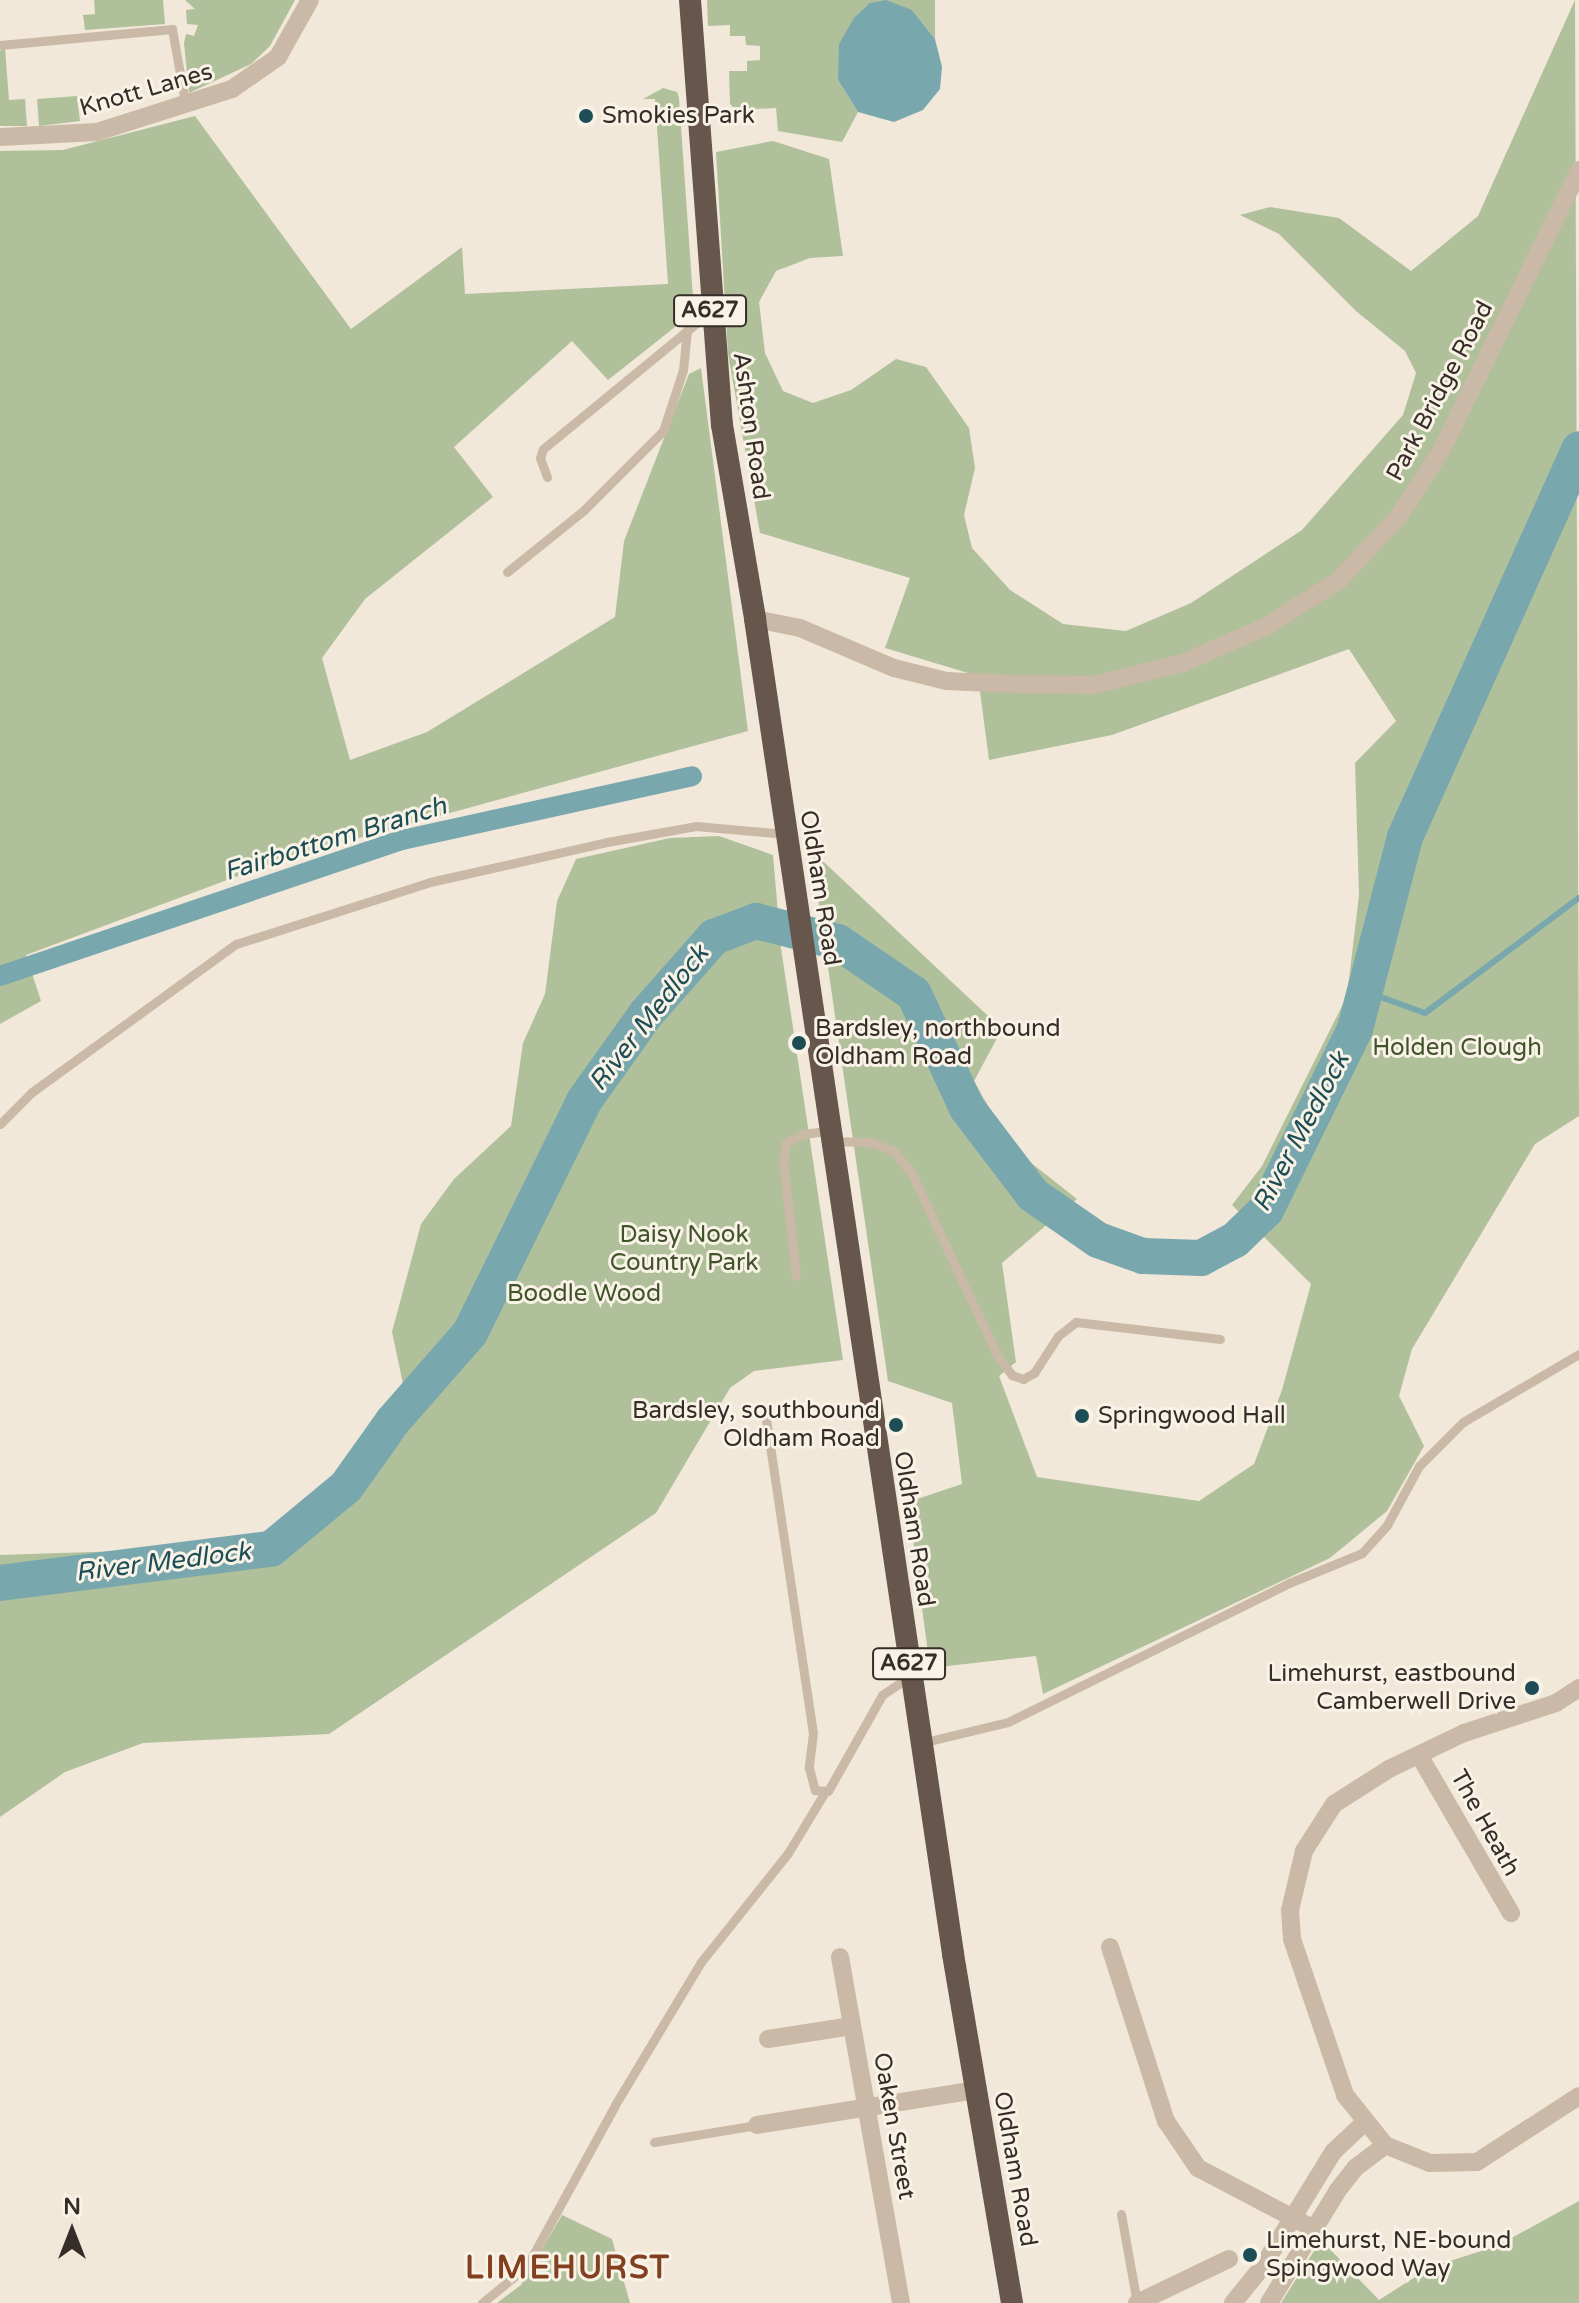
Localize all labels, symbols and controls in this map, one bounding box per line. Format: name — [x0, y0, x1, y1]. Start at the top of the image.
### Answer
street label: Knott Lanes — [76, 57, 216, 123]
place label: Smokies Park — [602, 102, 755, 130]
marker: Smokies Park — [577, 107, 595, 125]
road number: A627 — [672, 293, 748, 329]
street label: Park Bridge Road — [1380, 296, 1500, 486]
street label: Ashton Road — [726, 350, 776, 502]
water label: Fairbottom Branch — [220, 790, 450, 888]
street label: Oldham Road — [793, 808, 847, 968]
water label: River Medlock — [582, 939, 716, 1097]
place label: Bardsley, northbound Oldham Road — [815, 1015, 1061, 1071]
marker: Bardsley, northbound Oldham Road — [790, 1034, 808, 1052]
park label: Holden Clough — [1372, 1034, 1542, 1062]
water label: River Medlock — [1246, 1047, 1356, 1217]
park label: Daisy Nook Country Park — [610, 1221, 758, 1277]
park label: Boodle Wood — [507, 1280, 661, 1308]
place label: Bardsley, southbound Oldham Road — [632, 1397, 880, 1453]
place label: Springwood Hall — [1098, 1402, 1286, 1430]
marker: Springwood Hall — [1073, 1407, 1091, 1425]
marker: Bardsley, southbound Oldham Road — [887, 1416, 905, 1434]
street label: Oldham Road — [887, 1449, 941, 1609]
water label: River Medlock — [74, 1536, 252, 1588]
road number: A627 — [871, 1646, 947, 1682]
place label: Limehurst, eastbound Camberwell Drive — [1267, 1660, 1516, 1716]
marker: Limehurst, eastbound Camberwell Drive — [1523, 1679, 1541, 1697]
street label: The Heath — [1444, 1765, 1526, 1881]
street label: Oaken Street — [867, 2050, 921, 2202]
street label: Oldham Road — [987, 2089, 1043, 2249]
north arrow — [32, 2191, 112, 2271]
text: N — [63, 2194, 81, 2220]
place label: Limehurst, NE-bound Spingwood Way — [1266, 2227, 1511, 2283]
marker: Limehurst, NE-bound Spingwood Way — [1241, 2246, 1259, 2264]
district label: LIMEHURST — [465, 2249, 671, 2287]

